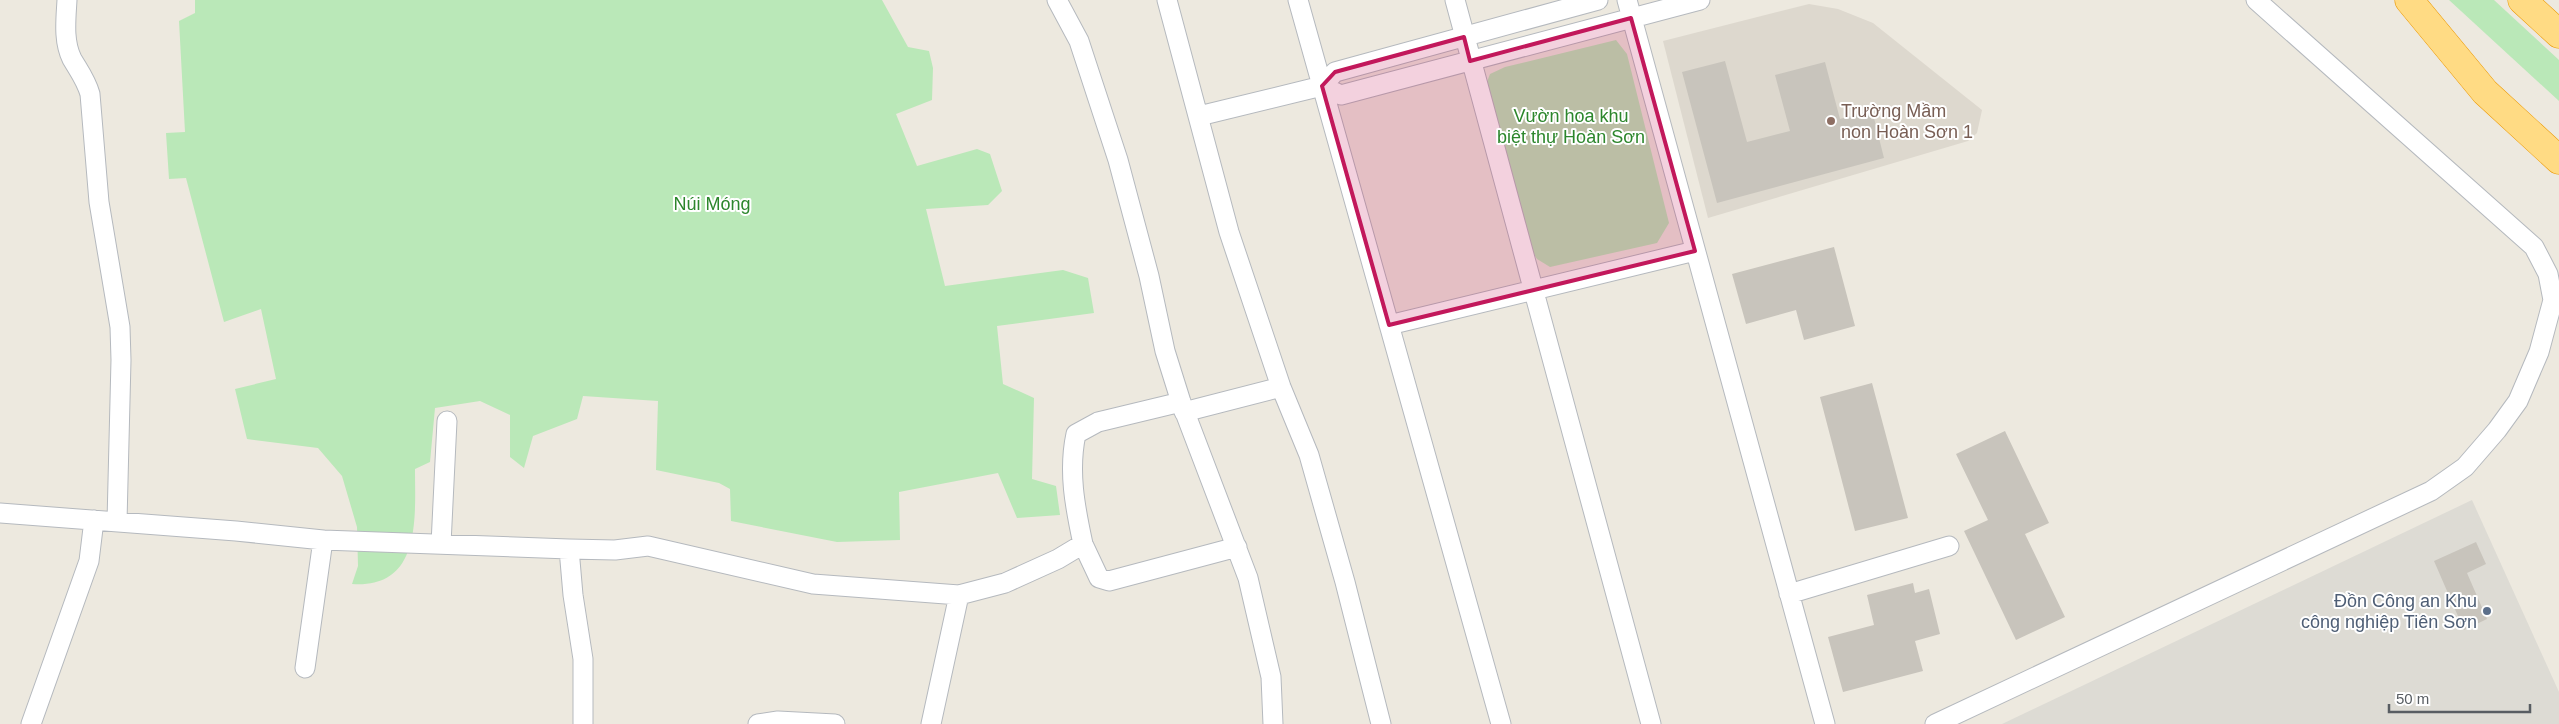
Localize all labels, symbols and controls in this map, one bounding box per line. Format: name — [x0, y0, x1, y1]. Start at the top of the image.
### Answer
place label: Trường Mầm non Hoàn Sơn 1 — [1841, 101, 1973, 142]
park label: Vườn hoa khu biệt thự Hoàn Sơn — [1497, 106, 1645, 147]
marker: Trường Mầm non Hoàn Sơn 1 — [1825, 115, 1837, 127]
park label: Núi Móng — [673, 194, 751, 214]
place label: Đồn Công an Khu công nghiệp Tiên Sơn — [2301, 591, 2477, 632]
marker: Đồn Công an Khu công nghiệp Tiên Sơn — [2481, 605, 2493, 617]
scale bar — [2389, 682, 2530, 714]
text: 50 m — [2396, 690, 2429, 707]

